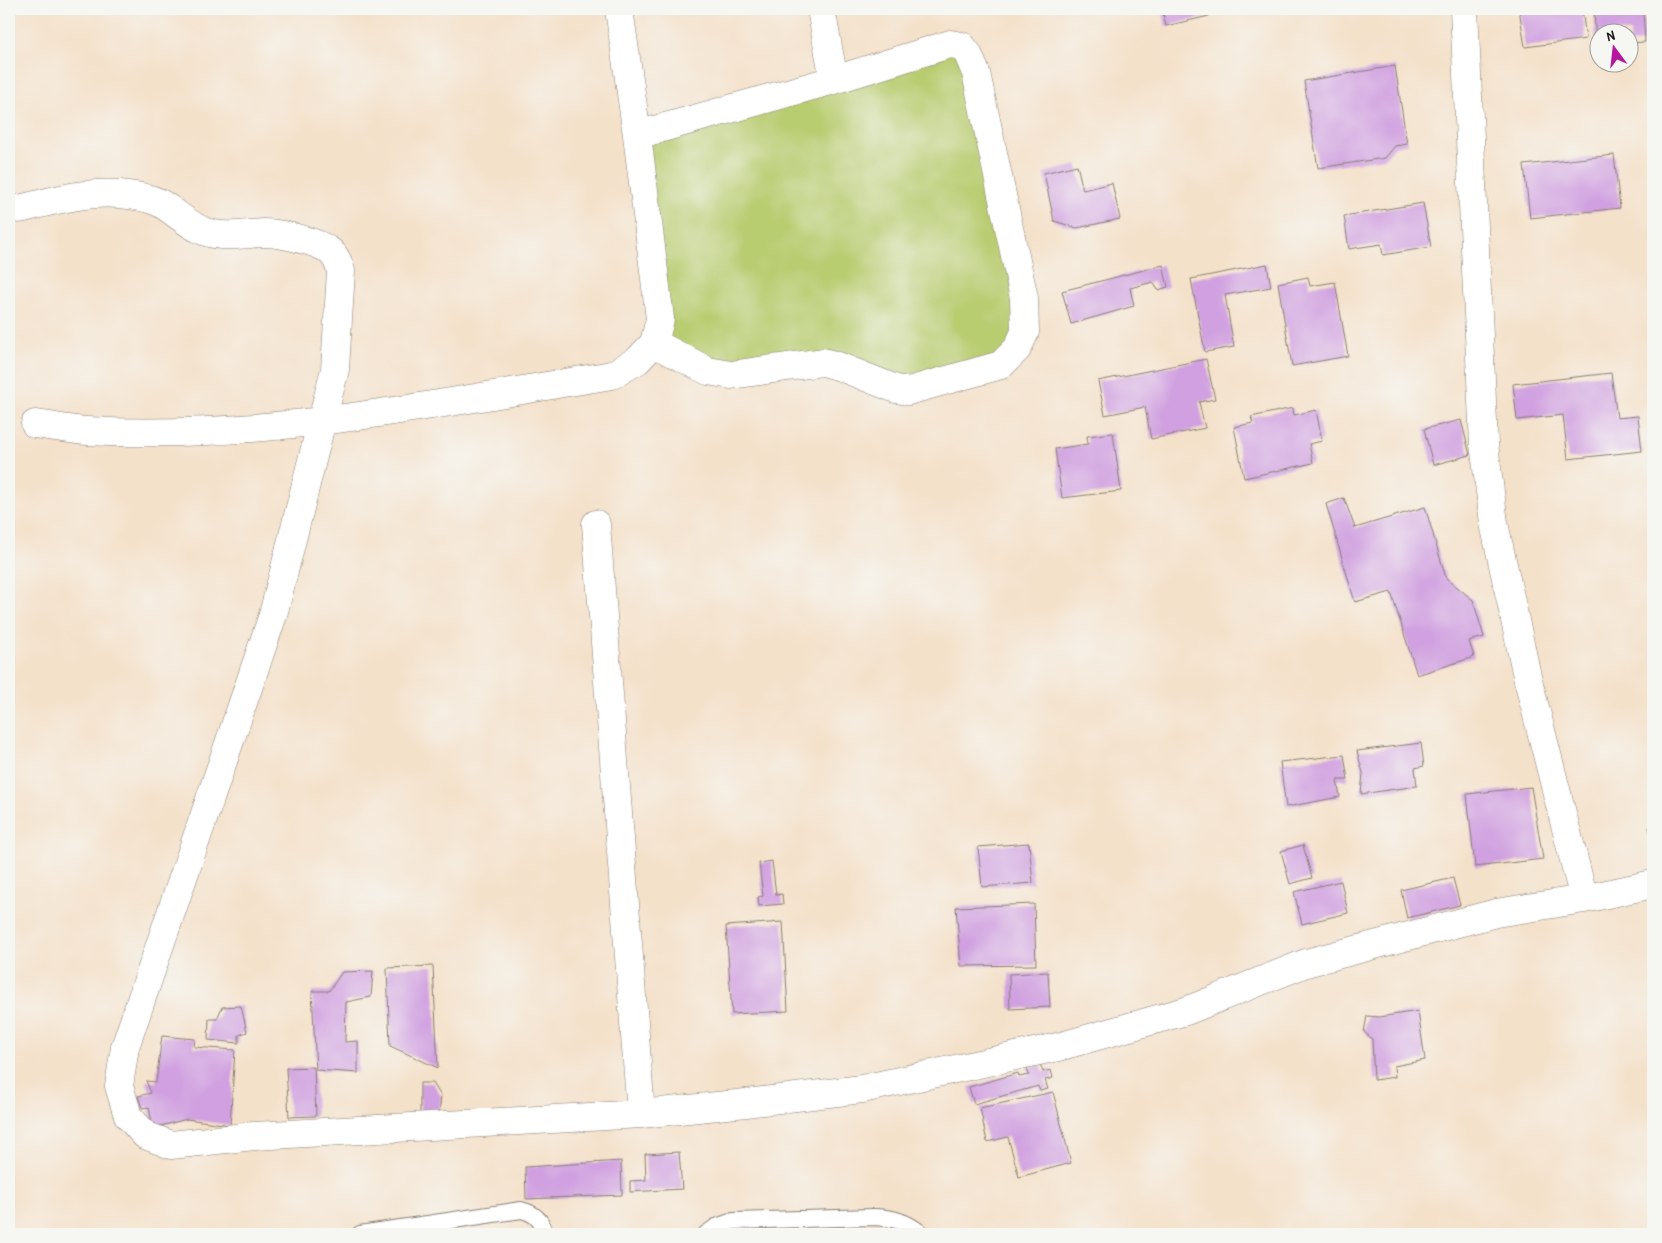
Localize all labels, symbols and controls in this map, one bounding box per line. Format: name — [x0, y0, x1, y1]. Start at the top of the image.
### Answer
north arrow — [1590, 22, 1640, 72]
text: N — [1604, 25, 1617, 45]

